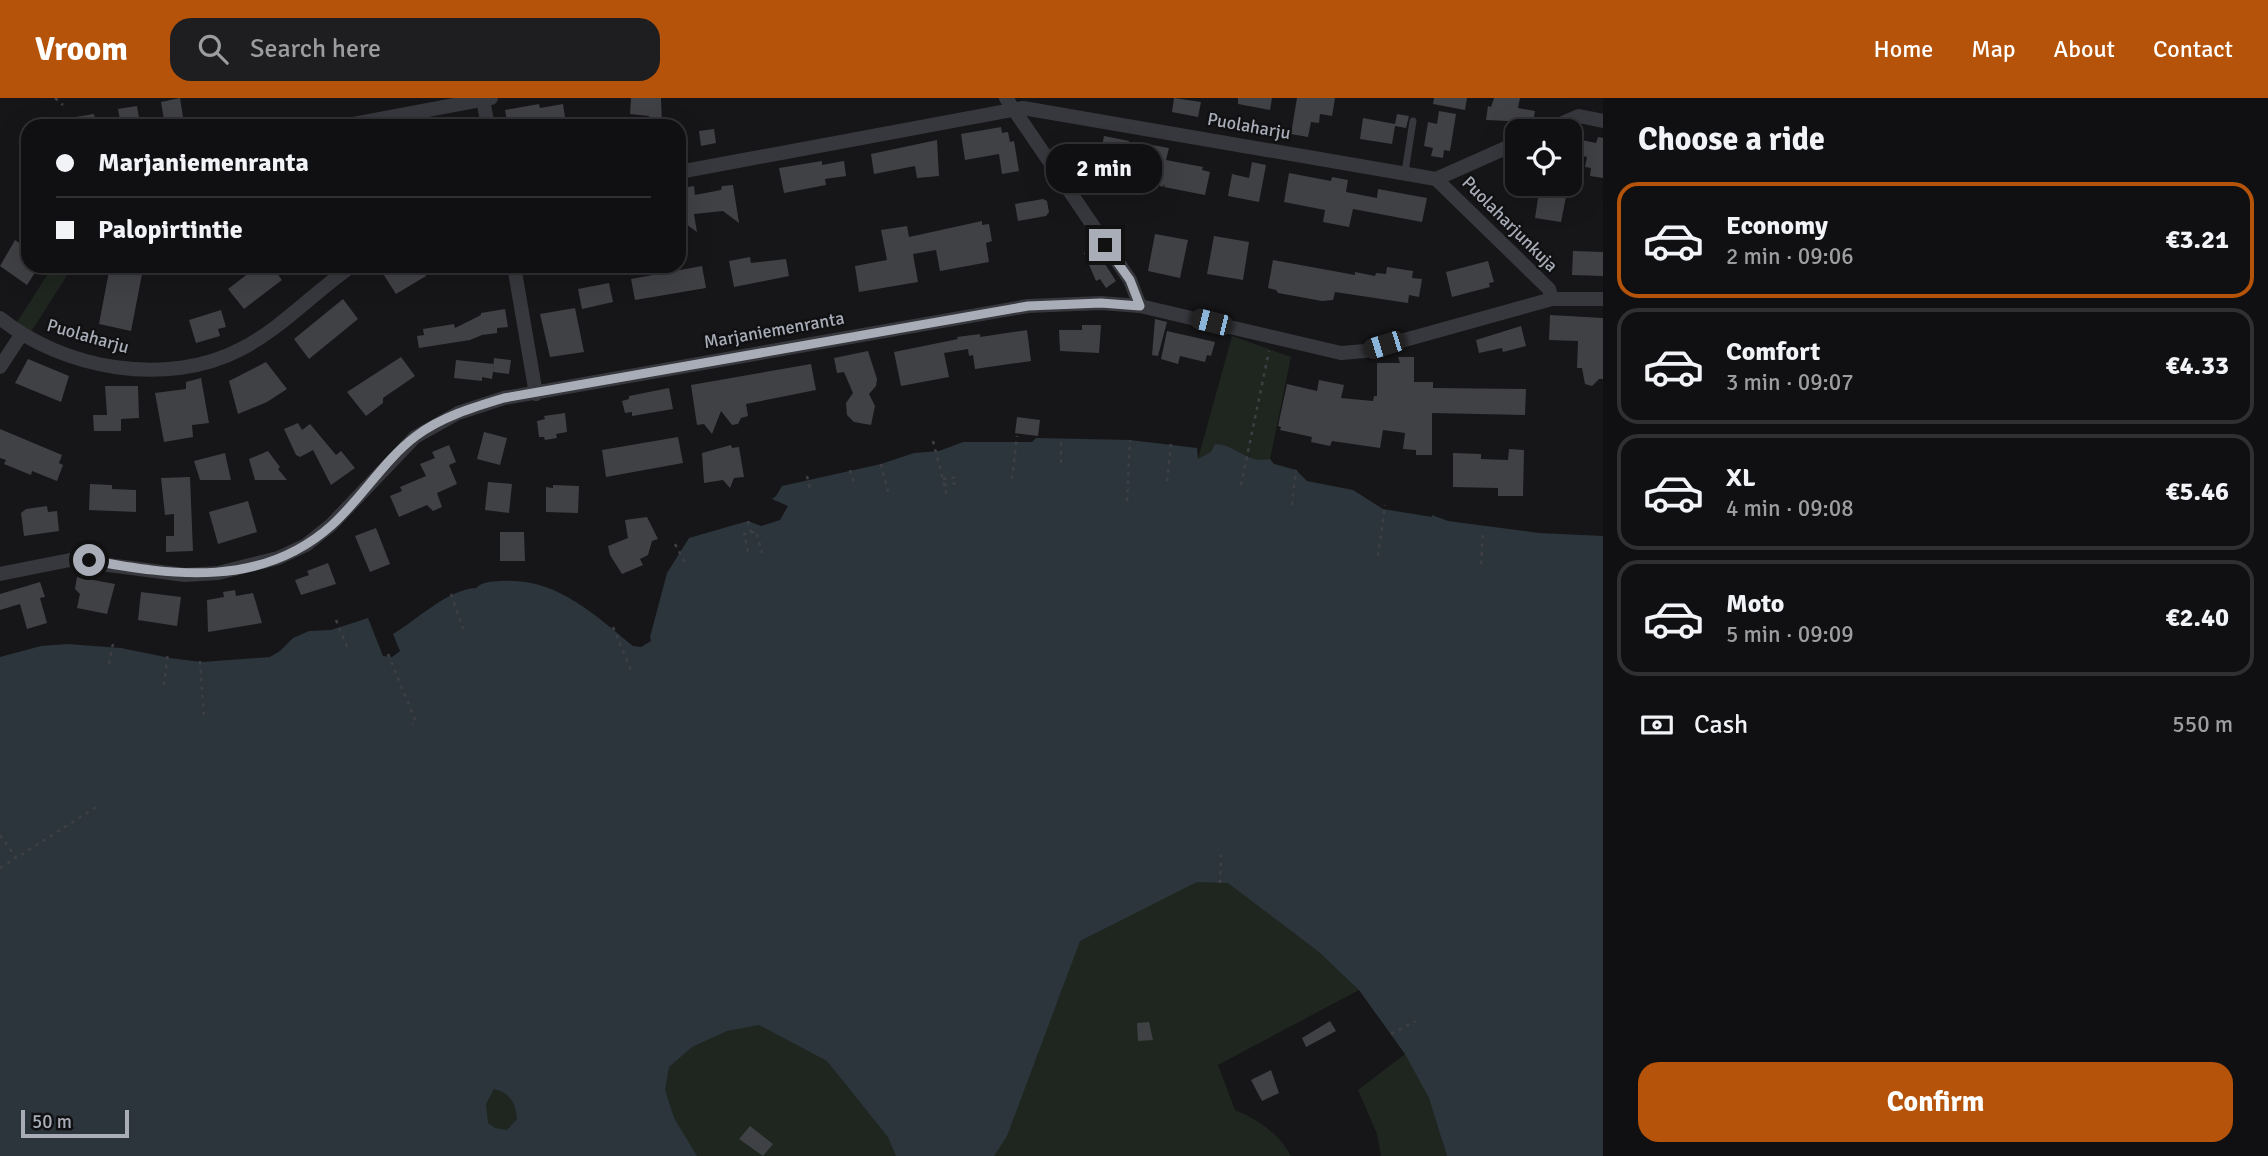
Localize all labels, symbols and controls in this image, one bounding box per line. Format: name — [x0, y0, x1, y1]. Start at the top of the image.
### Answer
search box — [170, 18, 660, 81]
text: Vroom — [35, 29, 128, 70]
icon: search — [194, 30, 232, 68]
text: Search here — [250, 33, 381, 65]
text: Home — [1873, 34, 1933, 64]
text: Map — [1971, 34, 2016, 64]
text: About — [2054, 34, 2115, 64]
text: Contact — [2153, 34, 2233, 64]
street label: Puolaharju — [1206, 108, 1292, 144]
map controls — [1505, 119, 1582, 196]
button: locate — [1505, 119, 1582, 196]
text: Choose a ride — [1638, 120, 1825, 159]
callout: 2 min — [1047, 144, 1163, 192]
text: Marjaniemenranta — [98, 147, 309, 179]
text: 2 min — [1076, 154, 1132, 183]
street label: Puolaharjunkuja — [1457, 171, 1563, 277]
icon: car — [1642, 209, 1705, 272]
text: Economy — [1726, 210, 1828, 242]
text: Palopirtintie — [98, 214, 243, 246]
text: €3.21 — [2165, 224, 2229, 256]
route end — [1089, 229, 1121, 261]
text: 2 min · 09:06 — [1726, 242, 1854, 271]
street label: Marjaniemenranta — [702, 307, 846, 353]
car — [1189, 307, 1234, 337]
street label: Puolaharju — [44, 314, 132, 358]
car — [1361, 329, 1408, 361]
icon: car — [1642, 335, 1705, 398]
text: Comfort — [1726, 336, 1820, 368]
text: €4.33 — [2165, 350, 2229, 382]
text: 3 min · 09:07 — [1726, 368, 1854, 397]
icon: car — [1642, 461, 1705, 524]
text: XL — [1726, 462, 1756, 494]
text: €5.46 — [2165, 476, 2229, 508]
text: 4 min · 09:08 — [1726, 494, 1854, 523]
route start — [73, 544, 105, 576]
icon: car — [1642, 587, 1705, 650]
text: Moto — [1726, 588, 1784, 620]
text: €2.40 — [2165, 602, 2229, 634]
text: 5 min · 09:09 — [1726, 620, 1854, 649]
icon: cash — [1638, 706, 1676, 744]
text: Cash — [1694, 709, 1748, 741]
text: 550 m — [2172, 710, 2233, 739]
button: Confirm — [1638, 1062, 2233, 1142]
scale bar — [21, 1107, 130, 1139]
text: 50 m — [32, 1110, 72, 1134]

